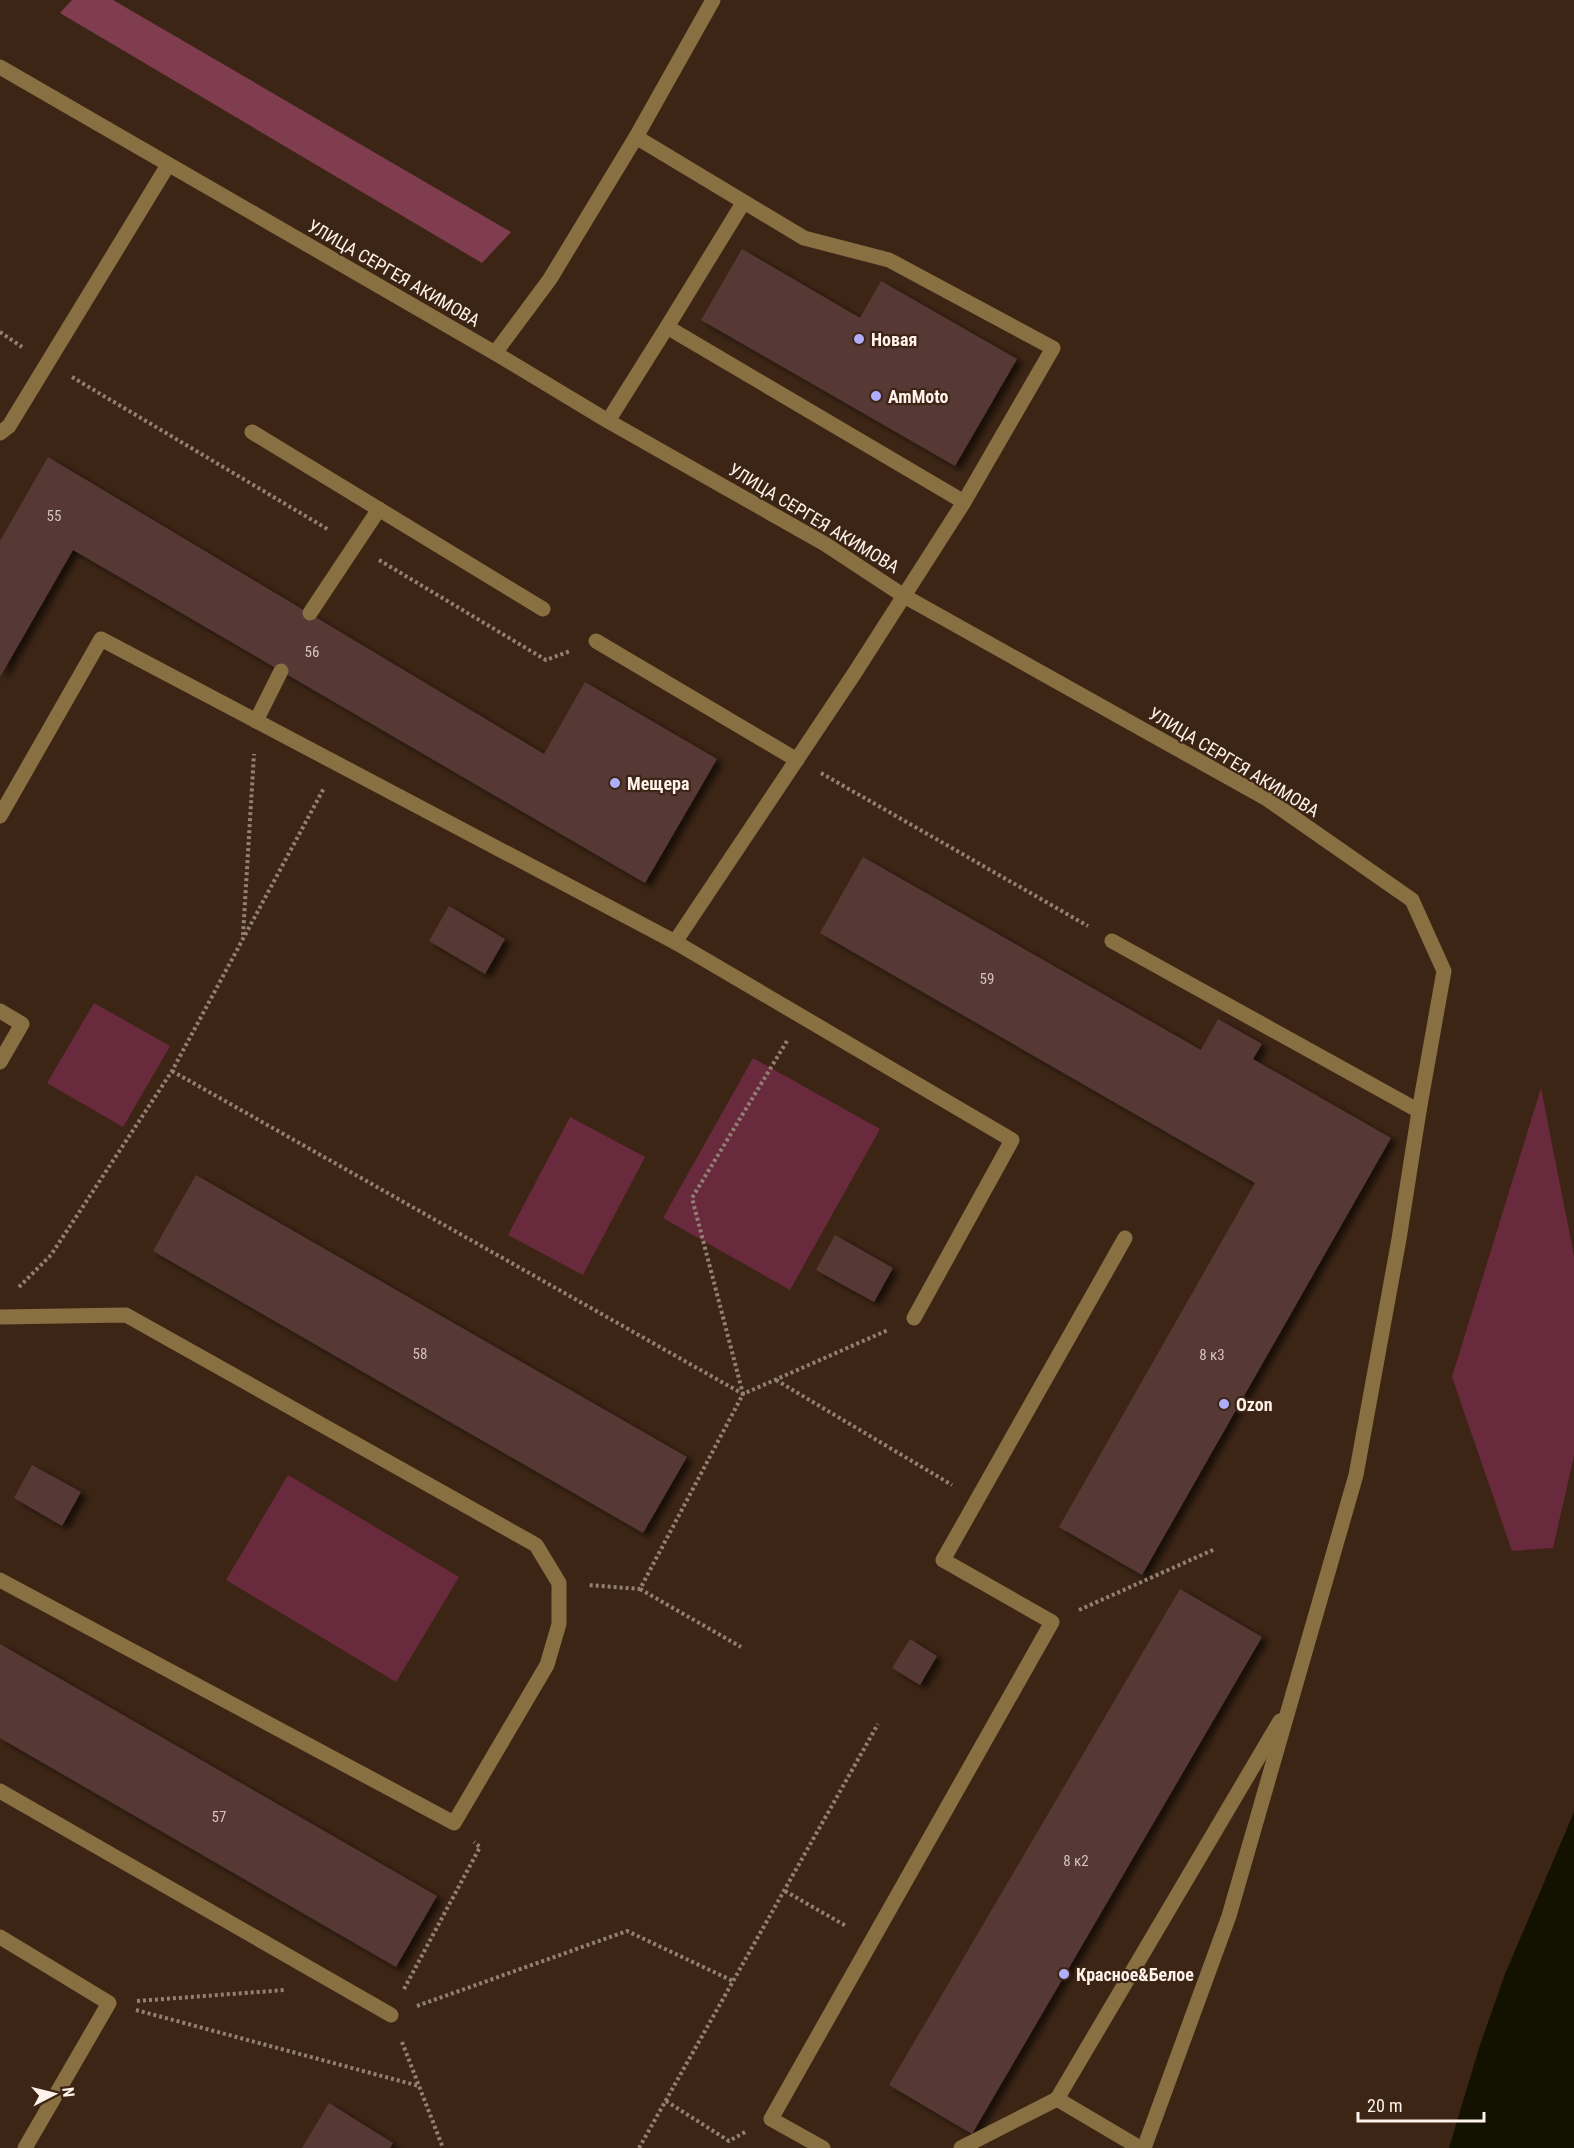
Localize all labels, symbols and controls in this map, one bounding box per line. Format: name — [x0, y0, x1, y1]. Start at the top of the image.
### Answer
street label: УЛИЦА СЕРГЕЯ АКИМОВА — [304, 215, 484, 331]
place label: Новая — [871, 329, 917, 350]
marker: Новая — [852, 332, 866, 346]
place label: AmMoto — [888, 386, 949, 407]
marker: AmMoto — [869, 389, 883, 403]
street label: УЛИЦА СЕРГЕЯ АКИМОВА — [725, 459, 904, 578]
house number: 55 — [47, 507, 61, 525]
house number: 56 — [305, 643, 319, 661]
street label: УЛИЦА СЕРГЕЯ АКИМОВА — [1145, 703, 1324, 822]
place label: Мещера — [627, 773, 689, 794]
marker: Мещера — [608, 776, 622, 790]
house number: 59 — [980, 970, 994, 988]
house number: 58 — [413, 1345, 427, 1363]
house number: 8 к3 — [1199, 1346, 1225, 1364]
place label: Ozon — [1236, 1394, 1273, 1415]
marker: Ozon — [1217, 1397, 1231, 1411]
house number: 57 — [212, 1808, 226, 1826]
house number: 8 к2 — [1063, 1852, 1089, 1870]
place label: Красное&Белое — [1076, 1964, 1194, 1985]
marker: Красное&Белое — [1057, 1967, 1071, 1981]
north arrow — [24, 2064, 84, 2124]
scale bar — [1358, 2085, 1484, 2123]
text: N — [58, 2086, 78, 2098]
text: 20 m — [1367, 2095, 1402, 2116]

